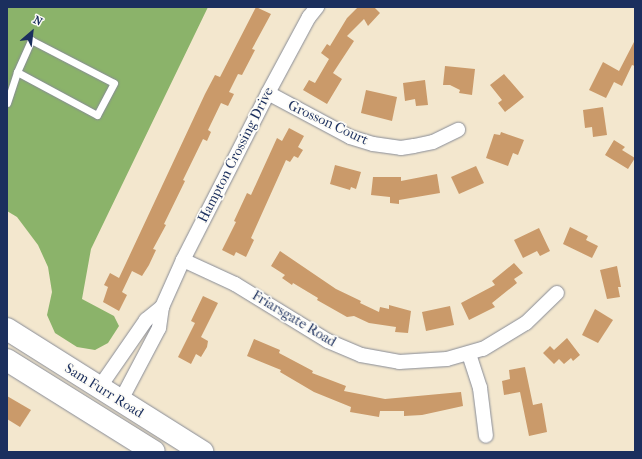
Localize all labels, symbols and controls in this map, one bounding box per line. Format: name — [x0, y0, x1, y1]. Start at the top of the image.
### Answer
north arrow — [12, 12, 52, 52]
text: N — [31, 13, 45, 29]
street label: Hampton Crossing Drive — [195, 85, 277, 225]
street label: Grosson Court — [285, 97, 371, 149]
street label: Friarsgate Road — [249, 287, 339, 351]
street label: Sam Furr Road — [61, 360, 147, 422]

